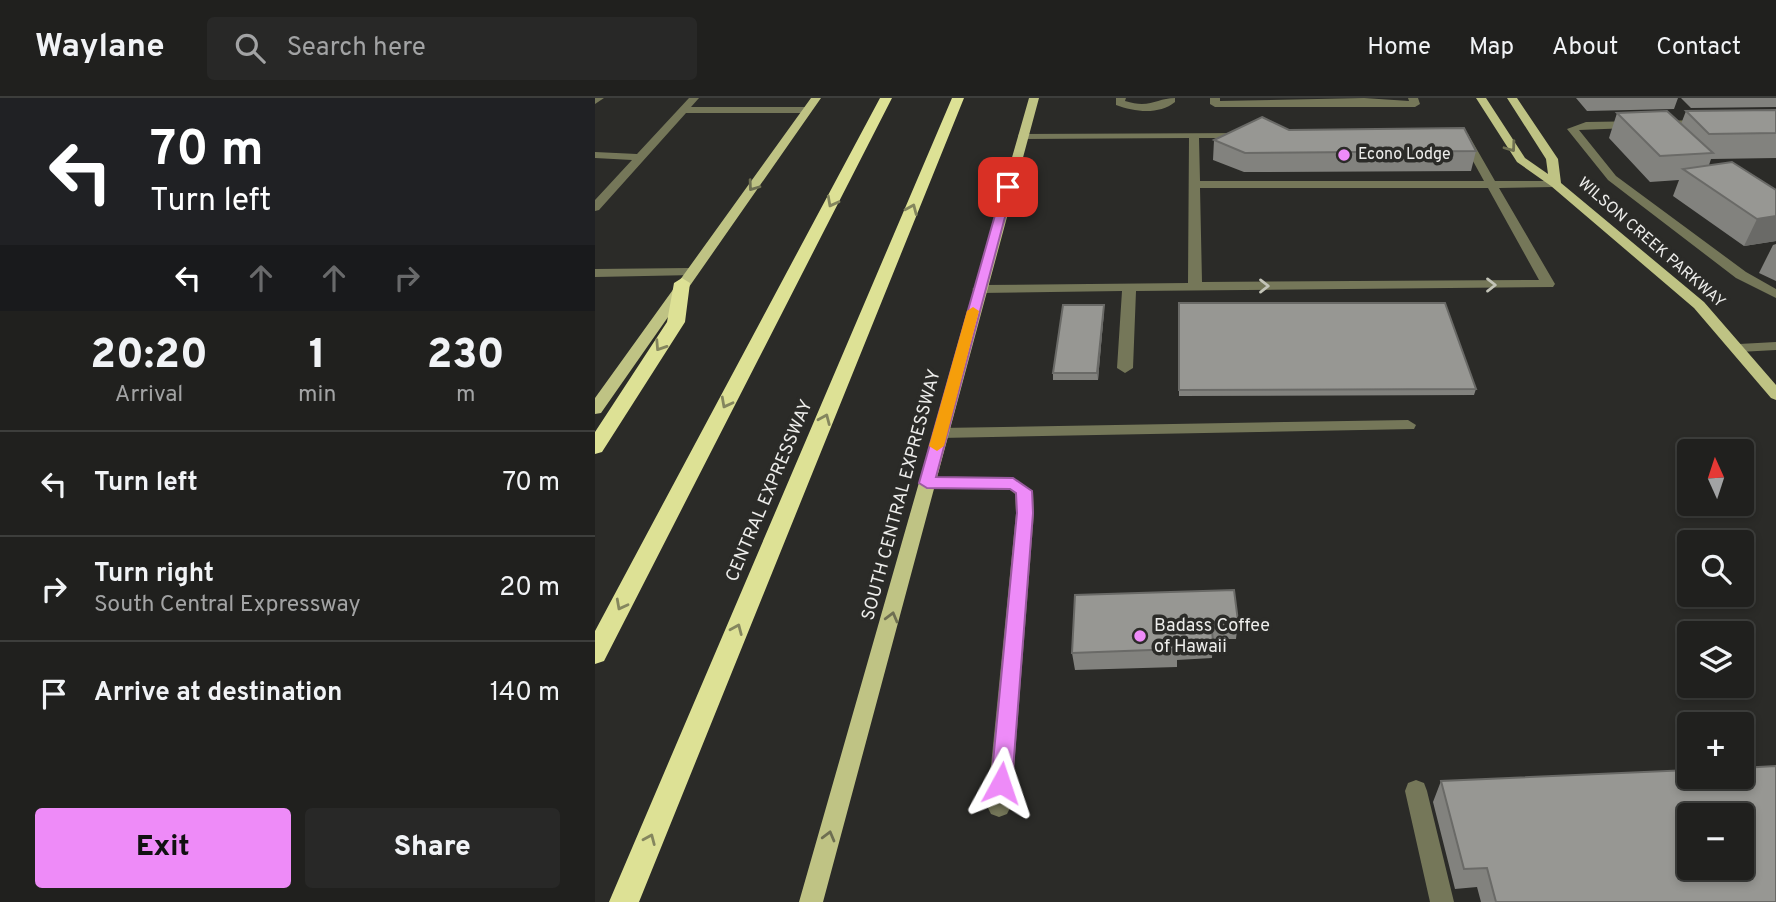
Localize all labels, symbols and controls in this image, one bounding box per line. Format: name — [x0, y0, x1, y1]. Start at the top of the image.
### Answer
search box — [207, 17, 697, 80]
text: Waylane — [35, 27, 165, 69]
icon: search — [231, 29, 269, 67]
text: Search here — [287, 32, 426, 65]
text: Home — [1367, 33, 1431, 63]
text: Map — [1469, 33, 1514, 63]
text: About — [1552, 33, 1618, 63]
text: Contact — [1656, 33, 1741, 63]
text: 70 m — [150, 121, 264, 183]
icon: left — [35, 126, 126, 217]
one-way arrow — [1503, 139, 1516, 152]
place label: Econo Lodge — [1358, 145, 1451, 165]
marker: Econo Lodge — [1336, 147, 1352, 163]
pin — [978, 157, 1038, 217]
icon: arrive — [989, 168, 1027, 206]
street label: WILSON CREEK PARKWAY — [1573, 173, 1729, 313]
one-way arrow — [749, 178, 761, 190]
text: Turn left — [150, 182, 271, 222]
one-way arrow — [827, 195, 840, 207]
one-way arrow — [904, 204, 918, 216]
icon: left — [169, 259, 207, 297]
icon: ahead — [242, 259, 280, 297]
icon: ahead — [315, 259, 353, 297]
icon: right — [388, 259, 426, 297]
one-way arrow — [1486, 277, 1497, 293]
one-way arrow — [1259, 278, 1269, 294]
text: 20:20 — [90, 330, 208, 383]
text: 1 — [309, 330, 326, 383]
text: 230 — [427, 330, 505, 383]
one-way arrow — [655, 339, 668, 352]
street label: SOUTH CENTRAL EXPRESSWAY — [857, 367, 947, 623]
text: Arrival — [115, 381, 183, 410]
text: min — [298, 381, 336, 410]
text: m — [456, 381, 475, 410]
street label: CENTRAL EXPRESSWAY — [721, 396, 819, 586]
one-way arrow — [721, 396, 735, 409]
one-way arrow — [816, 414, 830, 426]
north arrow — [1677, 439, 1753, 516]
map controls — [1677, 439, 1754, 880]
icon: left — [35, 465, 73, 503]
text: Turn left — [94, 467, 198, 500]
text: 70 m — [502, 467, 560, 500]
button: search — [1677, 530, 1754, 607]
text: Turn right — [94, 558, 214, 591]
icon: right — [35, 570, 73, 608]
text: 20 m — [499, 572, 560, 605]
text: South Central Expressway — [94, 591, 361, 620]
one-way arrow — [615, 598, 629, 610]
one-way arrow — [883, 612, 898, 624]
place label: Badass Coffee of Hawaii — [1154, 615, 1270, 659]
button: layers — [1677, 621, 1754, 698]
one-way arrow — [729, 624, 743, 636]
marker: Badass Coffee of Hawaii — [1132, 628, 1148, 644]
icon: arrive — [35, 675, 73, 713]
text: Arrive at destination — [94, 677, 342, 710]
text: 140 m — [490, 677, 560, 710]
button: + — [1677, 712, 1754, 789]
position arrow — [964, 746, 1038, 820]
button: − — [1677, 803, 1754, 880]
button: Exit — [35, 808, 291, 888]
button: Share — [305, 808, 560, 888]
one-way arrow — [821, 830, 836, 842]
one-way arrow — [642, 834, 656, 846]

